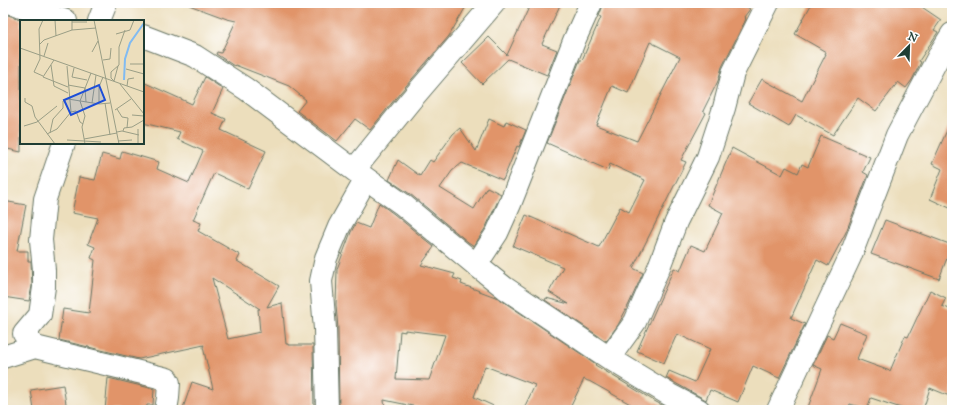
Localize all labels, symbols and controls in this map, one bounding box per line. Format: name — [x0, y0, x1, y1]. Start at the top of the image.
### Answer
inset map — [20, 20, 144, 144]
north arrow — [889, 26, 929, 66]
text: N — [906, 29, 920, 45]

